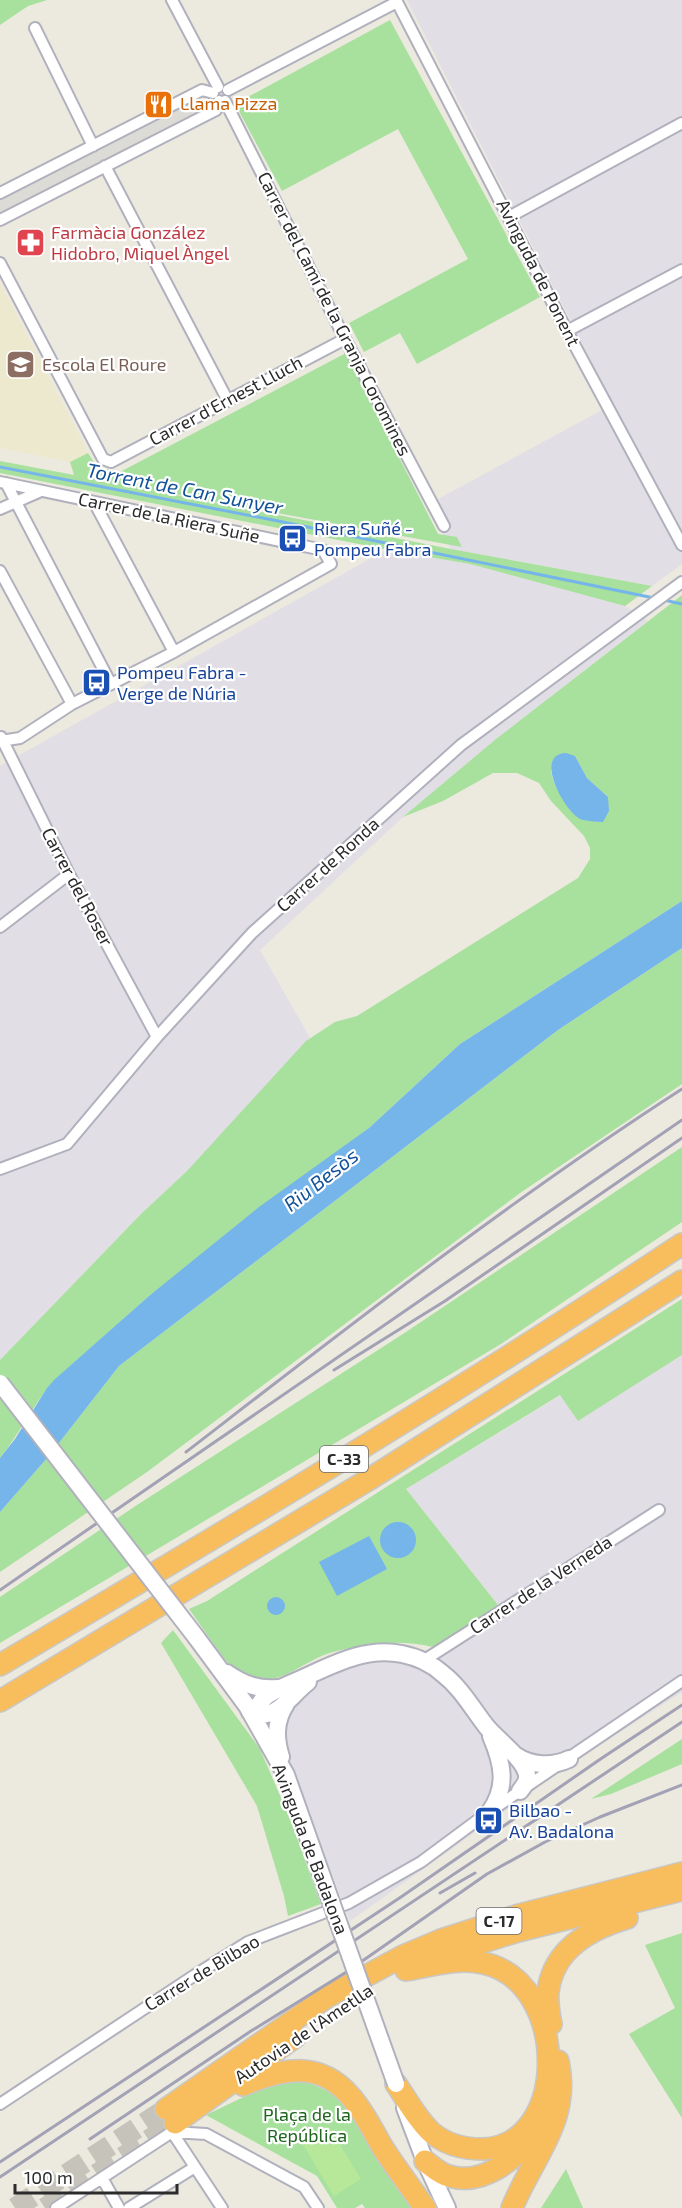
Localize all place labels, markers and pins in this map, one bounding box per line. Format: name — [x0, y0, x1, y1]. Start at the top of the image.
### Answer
restaurant icon: Llama Pizza — [143, 88, 175, 120]
place label: Llama Pizza — [180, 92, 277, 114]
place label: Farmàcia González Hidobro, Miquel Àngel — [51, 221, 230, 264]
pharmacy icon: Farmàcia González Hidobro, Miquel Àngel — [14, 227, 46, 259]
school or university icon: Escola El Roure — [5, 349, 37, 381]
place label: Escola El Roure — [42, 353, 167, 375]
place label: Riera Suñé - Pompeu Fabra — [314, 517, 431, 560]
bus stop icon: Riera Suñé - Pompeu Fabra — [277, 523, 309, 555]
place label: Pompeu Fabra - Verge de Núria — [117, 661, 247, 704]
bus stop icon: Pompeu Fabra - Verge de Núria — [80, 667, 112, 699]
place label: Bilbao - Av. Badalona — [509, 1799, 614, 1842]
bus stop icon: Bilbao - Av. Badalona — [472, 1805, 504, 1837]

